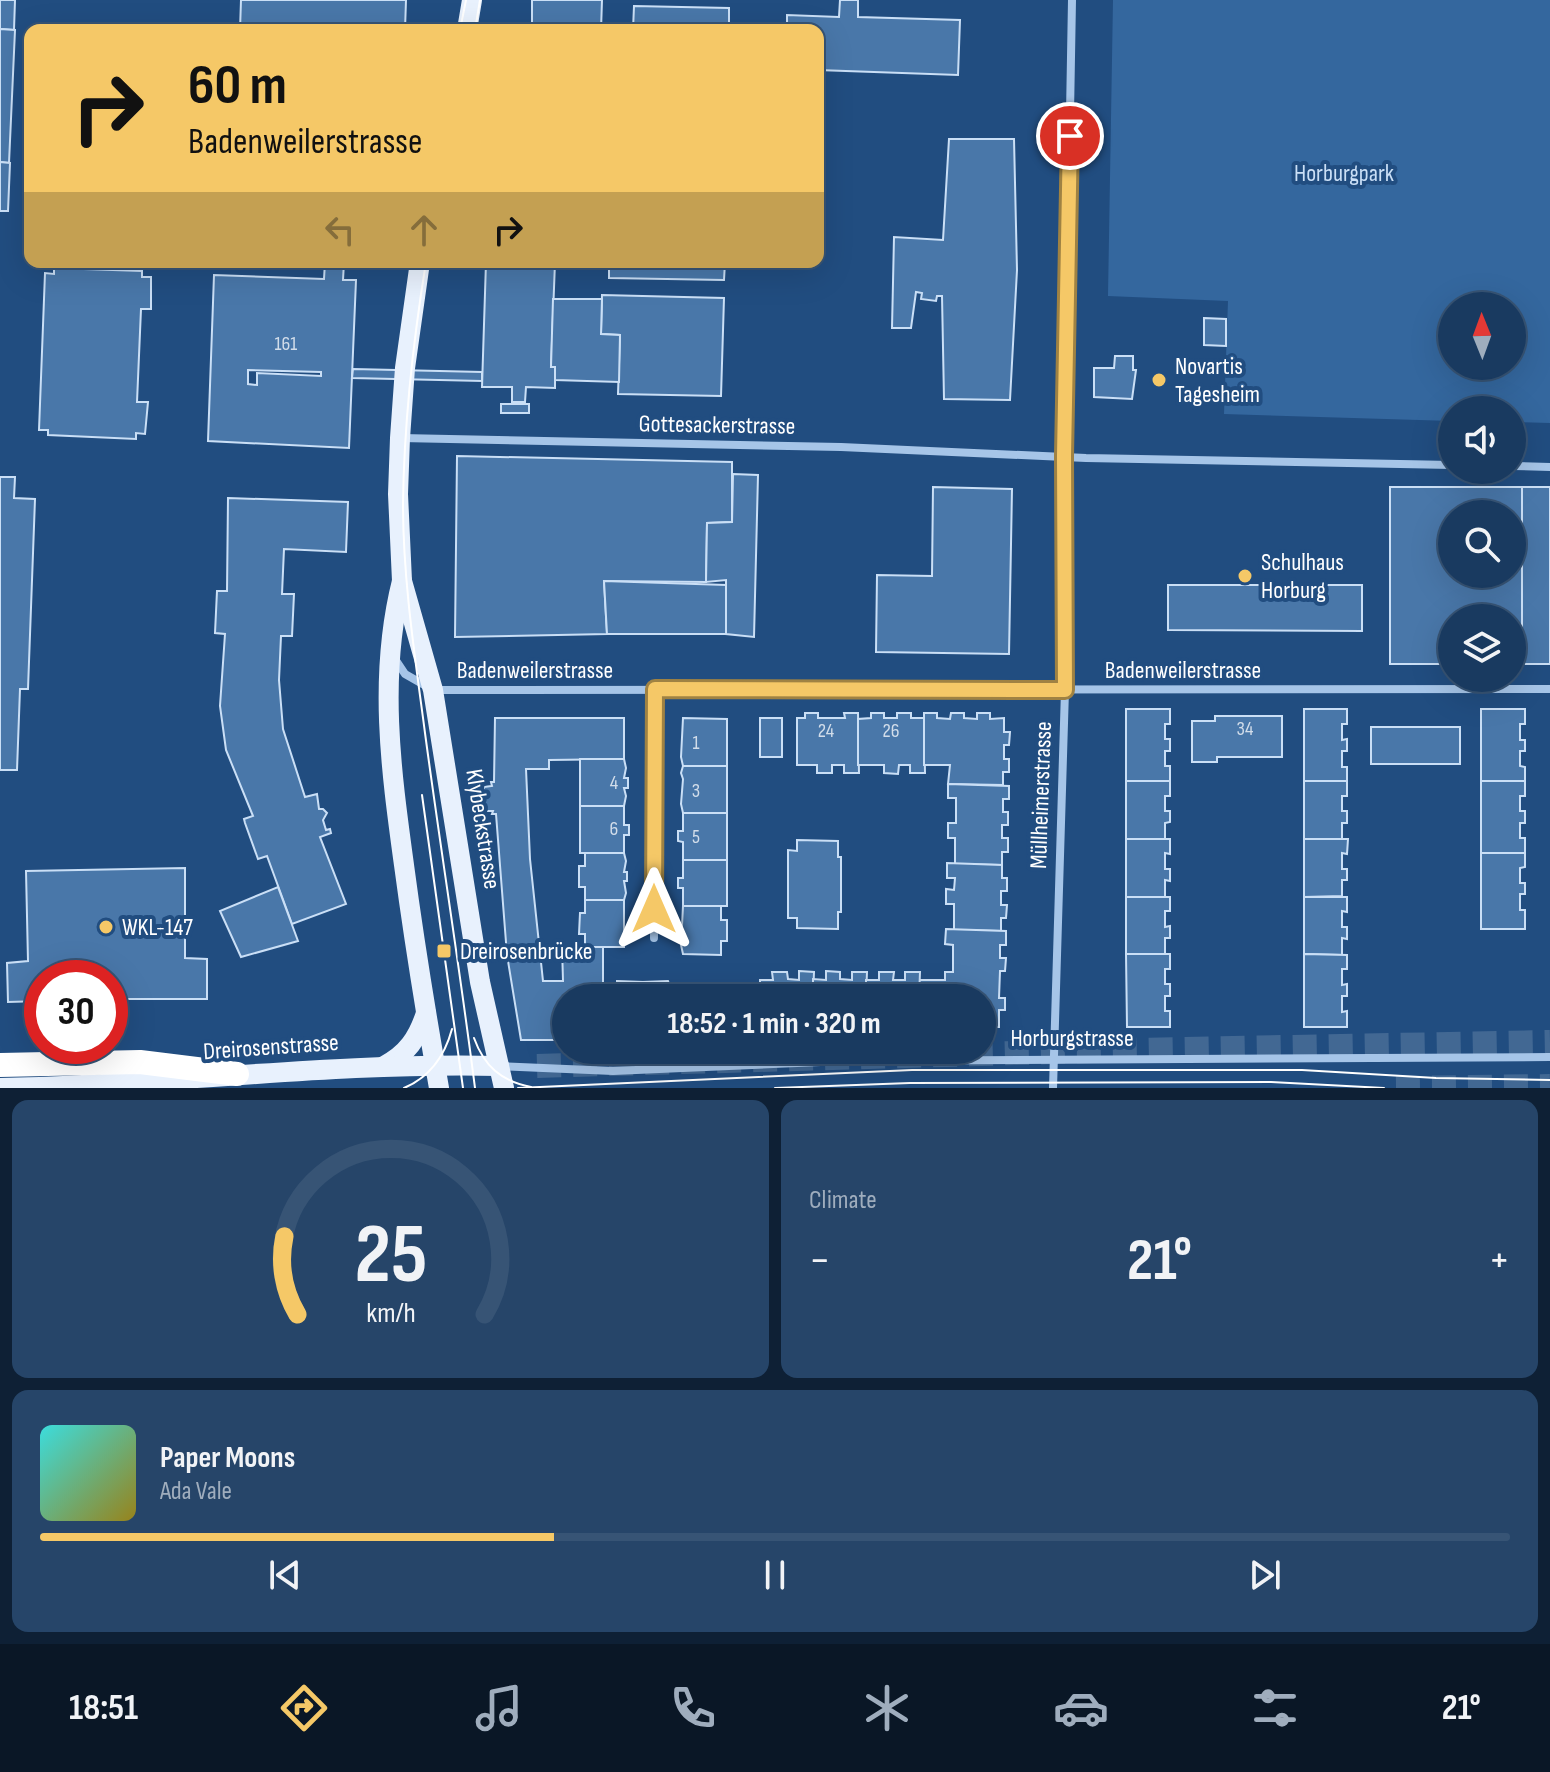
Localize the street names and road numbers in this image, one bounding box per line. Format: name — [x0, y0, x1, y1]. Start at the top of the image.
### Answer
street label: Gottesackerstrasse — [638, 409, 796, 441]
street label: Badenweilerstrasse — [457, 656, 613, 685]
street label: Badenweilerstrasse — [1105, 656, 1261, 685]
street label: Müllheimerstrasse — [1024, 721, 1058, 869]
street label: Klybeckstrasse — [459, 767, 507, 891]
street label: Horburgstrasse — [1010, 1024, 1134, 1053]
street label: Dreirosenstrasse — [202, 1028, 340, 1066]

